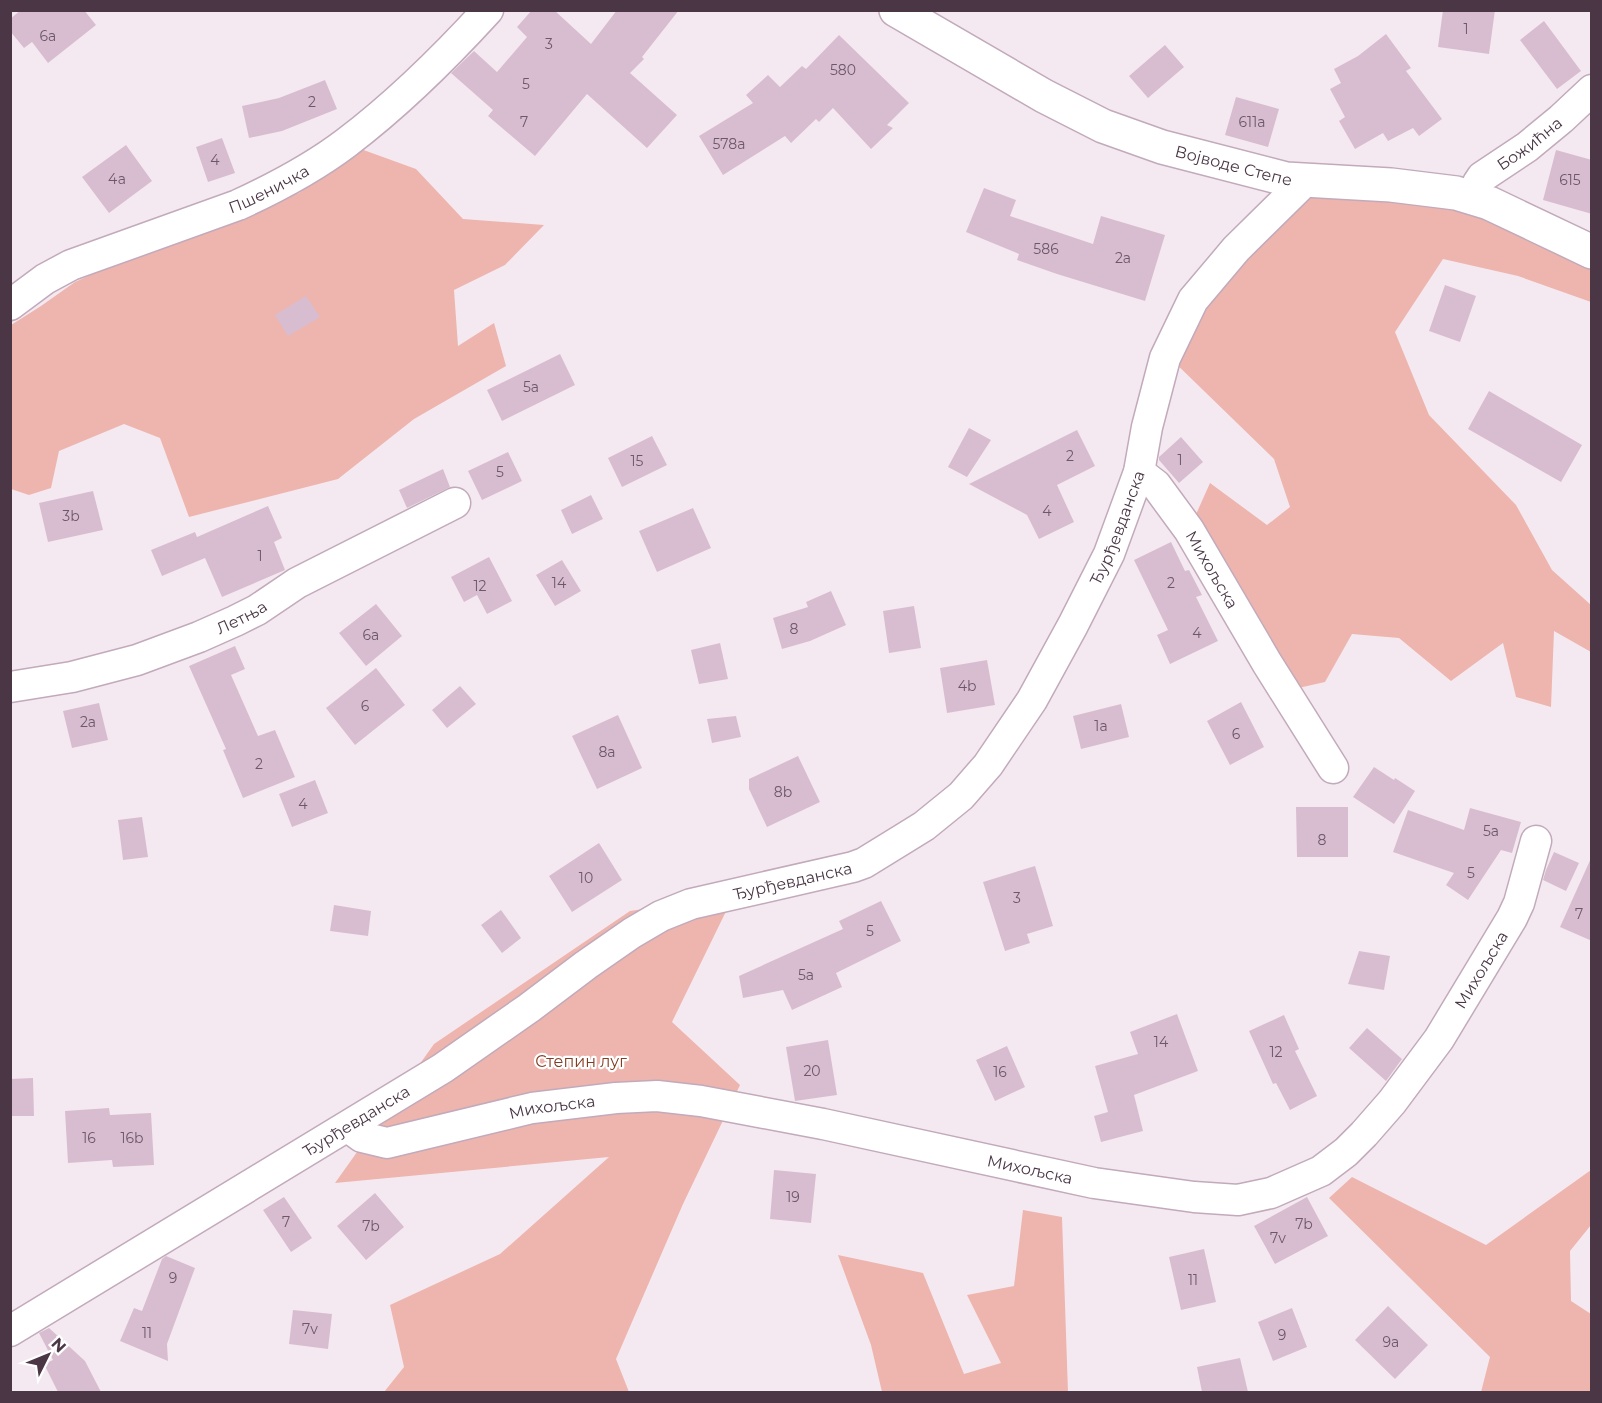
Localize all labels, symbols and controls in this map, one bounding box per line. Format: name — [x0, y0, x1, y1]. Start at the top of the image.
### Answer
house number: 1 — [1463, 20, 1469, 38]
house number: 6a — [40, 27, 56, 45]
house number: 3 — [545, 35, 553, 53]
house number: 580 — [830, 61, 856, 79]
house number: 5 — [522, 75, 530, 93]
house number: 2 — [308, 93, 316, 111]
house number: 7 — [520, 113, 528, 131]
house number: 611a — [1239, 113, 1265, 131]
street label: Божићна — [1493, 113, 1566, 174]
house number: 578a — [713, 135, 745, 153]
street label: Војводе Степе — [1173, 141, 1292, 189]
house number: 4 — [210, 151, 220, 169]
street label: Пшеничка — [226, 161, 312, 217]
house number: 4a — [108, 170, 126, 188]
house number: 615 — [1559, 171, 1581, 189]
house number: 586 — [1033, 240, 1059, 258]
house number: 2a — [1115, 249, 1131, 267]
house number: 5a — [523, 378, 539, 396]
house number: 2 — [1066, 447, 1074, 465]
house number: 1 — [1177, 451, 1183, 469]
house number: 15 — [631, 452, 644, 470]
house number: 5 — [496, 463, 504, 481]
street label: Ђурђевданска — [1085, 468, 1148, 588]
house number: 4 — [1042, 502, 1052, 520]
house number: 3b — [62, 507, 80, 525]
street label: Михољска — [1182, 527, 1242, 612]
house number: 1 — [257, 547, 263, 565]
house number: 14 — [552, 574, 567, 592]
house number: 2 — [1167, 574, 1175, 592]
house number: 12 — [473, 577, 487, 595]
street label: Летња — [213, 597, 271, 638]
house number: 8 — [790, 620, 799, 638]
house number: 4 — [1192, 624, 1202, 642]
house number: 6a — [363, 626, 379, 644]
house number: 4b — [958, 677, 976, 695]
house number: 6 — [361, 697, 370, 715]
house number: 2a — [80, 713, 96, 731]
house number: 1a — [1094, 717, 1108, 735]
house number: 6 — [1232, 725, 1241, 743]
house number: 8a — [598, 743, 616, 761]
house number: 2 — [255, 755, 263, 773]
house number: 8b — [774, 783, 792, 801]
house number: 4 — [298, 795, 308, 813]
house number: 5a — [1483, 822, 1499, 840]
house number: 8 — [1318, 831, 1327, 849]
street label: Ђурђевданска — [731, 858, 854, 904]
house number: 5 — [1467, 864, 1475, 882]
house number: 10 — [579, 869, 593, 887]
house number: 3 — [1013, 889, 1021, 907]
house number: 7 — [1575, 905, 1583, 923]
house number: 5 — [866, 922, 874, 940]
street label: Михољска — [1450, 927, 1511, 1012]
house number: 5a — [798, 966, 814, 984]
house number: 14 — [1154, 1033, 1169, 1051]
house number: 12 — [1269, 1043, 1283, 1061]
park label: Степин луг — [535, 1052, 627, 1071]
house number: 20 — [803, 1062, 821, 1080]
house number: 16 — [993, 1063, 1007, 1081]
street label: Ђурђевданска — [299, 1081, 413, 1160]
street label: Михољска — [507, 1091, 596, 1123]
house number: 16 — [82, 1129, 96, 1147]
house number: 16b — [120, 1129, 144, 1147]
street label: Михољска — [985, 1151, 1075, 1188]
house number: 19 — [786, 1188, 800, 1206]
house number: 7 — [282, 1213, 290, 1231]
house number: 7b — [1295, 1215, 1313, 1233]
house number: 7b — [362, 1217, 380, 1235]
house number: 7v — [1270, 1229, 1286, 1247]
house number: 9 — [169, 1269, 177, 1287]
house number: 11 — [1188, 1271, 1198, 1289]
house number: 7v — [302, 1320, 318, 1338]
house number: 11 — [142, 1324, 152, 1342]
north arrow — [18, 1325, 78, 1385]
house number: 9 — [1278, 1326, 1286, 1344]
house number: 9a — [1383, 1333, 1399, 1351]
text: N — [47, 1334, 70, 1356]

